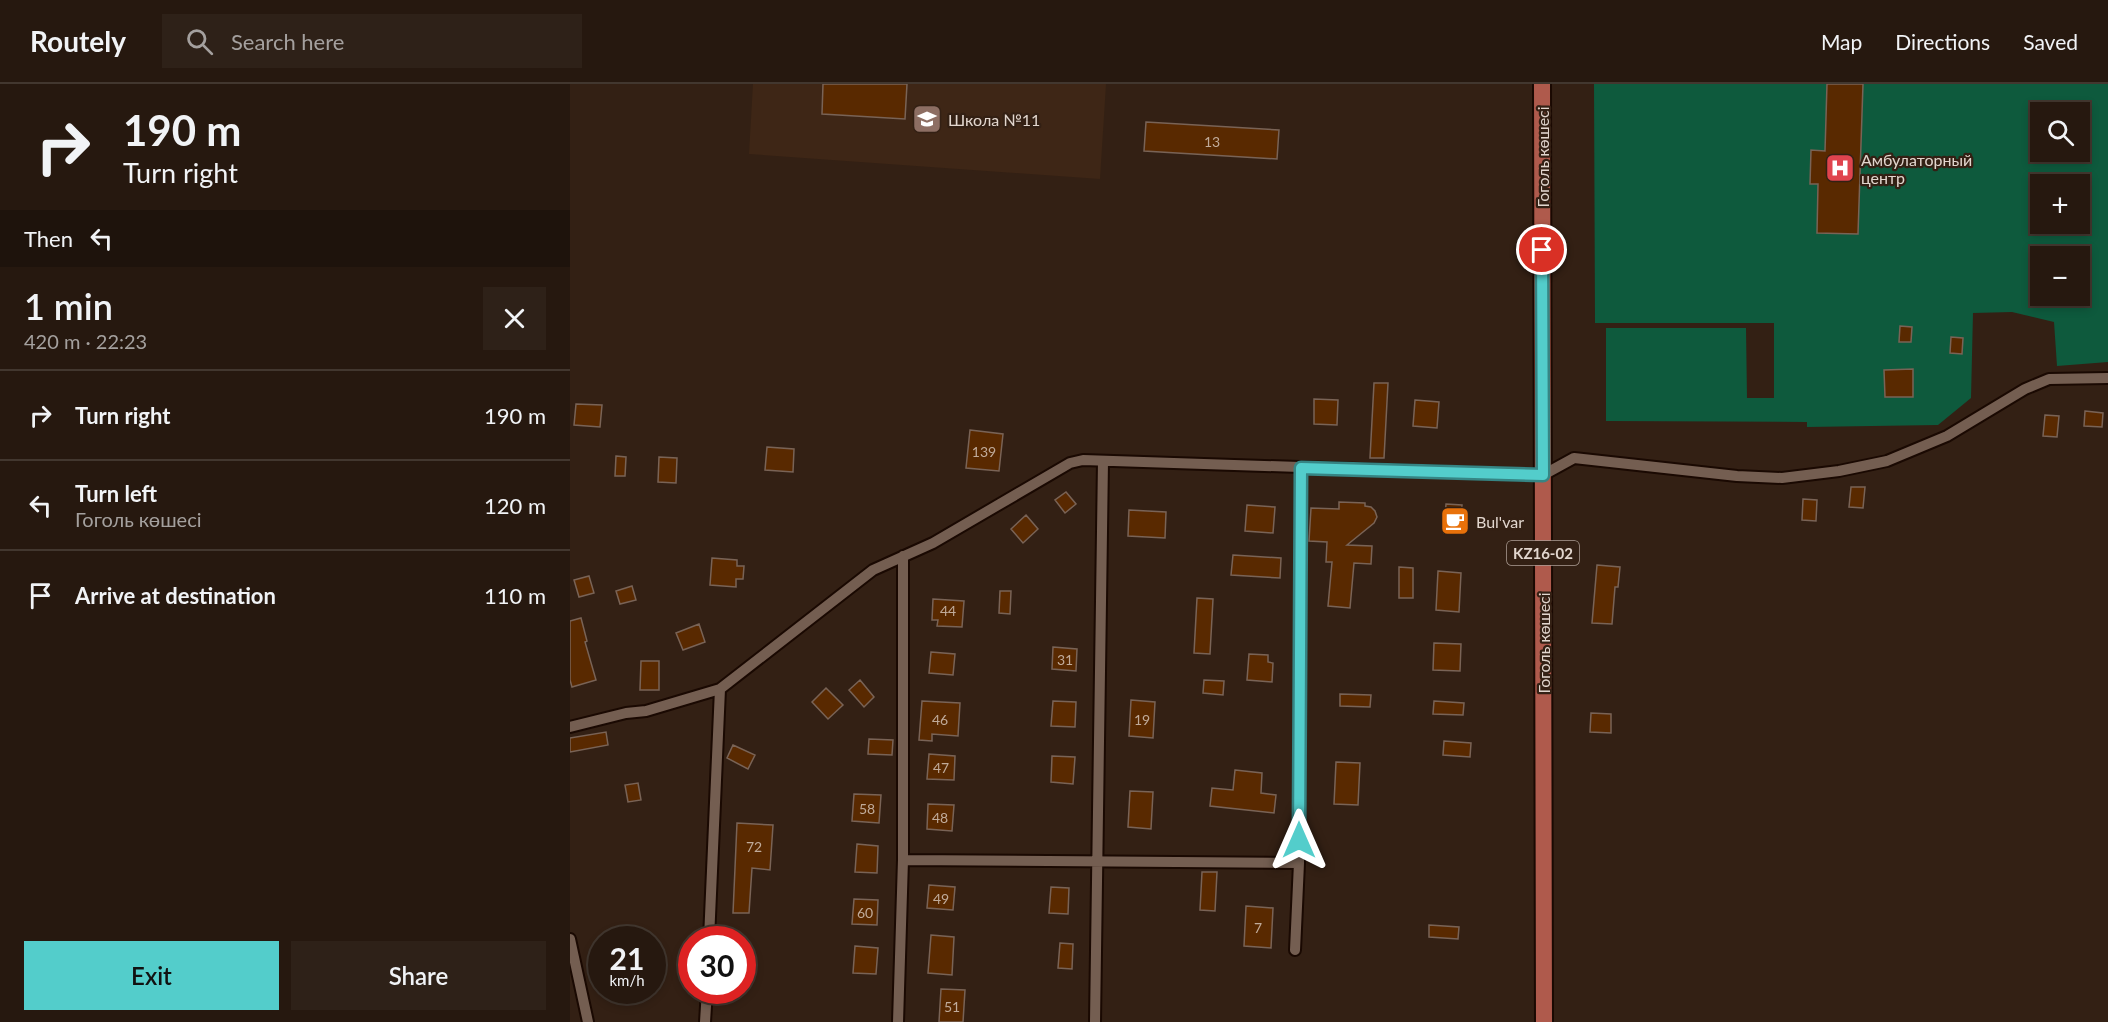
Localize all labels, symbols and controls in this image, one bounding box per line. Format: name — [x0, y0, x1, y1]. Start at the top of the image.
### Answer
search box — [162, 14, 582, 68]
text: Routely — [30, 24, 126, 58]
icon: search — [183, 25, 216, 58]
text: Search here — [231, 28, 344, 55]
text: Map — [1821, 29, 1862, 54]
text: Directions — [1895, 29, 1990, 54]
text: Saved — [2023, 29, 2078, 54]
map controls — [2030, 102, 2090, 306]
button: search — [2030, 102, 2090, 162]
school or university icon: Школа №11 — [911, 103, 943, 135]
text: 190 m — [123, 105, 241, 155]
street label: Гоголь көшесі — [1533, 106, 1552, 208]
icon: right — [24, 108, 102, 186]
place label: Школа №11 — [948, 110, 1040, 129]
house number: 13 — [1204, 133, 1220, 150]
place label: Амбулаторный центр — [1861, 150, 1972, 187]
hospital icon: Амбулаторный центр — [1824, 152, 1856, 184]
text: Turn right — [123, 156, 238, 189]
button: + — [2030, 174, 2090, 234]
icon: left — [85, 222, 118, 255]
pin — [1516, 224, 1567, 275]
text: Then — [24, 225, 73, 252]
icon: arrive — [1525, 233, 1558, 266]
button: − — [2030, 246, 2090, 306]
text: 1 min — [24, 284, 113, 328]
button: close — [483, 287, 546, 350]
text: 420 m · 22:23 — [24, 329, 147, 353]
icon: right — [24, 399, 57, 432]
text: Turn right — [75, 402, 170, 429]
text: 190 m — [484, 402, 546, 429]
house number: 139 — [972, 443, 996, 460]
text: Turn left — [75, 480, 157, 507]
icon: left — [24, 489, 57, 522]
text: 120 m — [484, 492, 546, 519]
cafe icon: Bul'var — [1439, 505, 1471, 537]
text: Гоголь көшесі — [75, 507, 202, 531]
place label: Bul'var — [1476, 512, 1524, 531]
road number: KZ16-02 — [1507, 541, 1579, 565]
icon: arrive — [24, 579, 57, 612]
text: Arrive at destination — [75, 582, 276, 609]
text: 110 m — [484, 582, 546, 609]
street label: Гоголь көшесі — [1534, 592, 1553, 694]
house number: 44 — [940, 602, 956, 619]
house number: 31 — [1057, 651, 1073, 668]
house number: 46 — [932, 711, 948, 728]
house number: 19 — [1134, 711, 1150, 728]
house number: 47 — [933, 759, 949, 776]
house number: 58 — [859, 800, 875, 817]
position arrow — [1267, 808, 1331, 872]
house number: 48 — [932, 809, 948, 826]
house number: 72 — [746, 838, 762, 855]
house number: 49 — [933, 890, 949, 907]
house number: 60 — [857, 904, 873, 921]
house number: 7 — [1254, 919, 1262, 936]
speed limit sign: 30 — [678, 926, 756, 1004]
text: 21 — [610, 940, 644, 976]
button: Exit — [24, 941, 279, 1010]
button: Share — [291, 941, 546, 1010]
text: km/h — [609, 971, 645, 989]
house number: 51 — [944, 998, 960, 1015]

